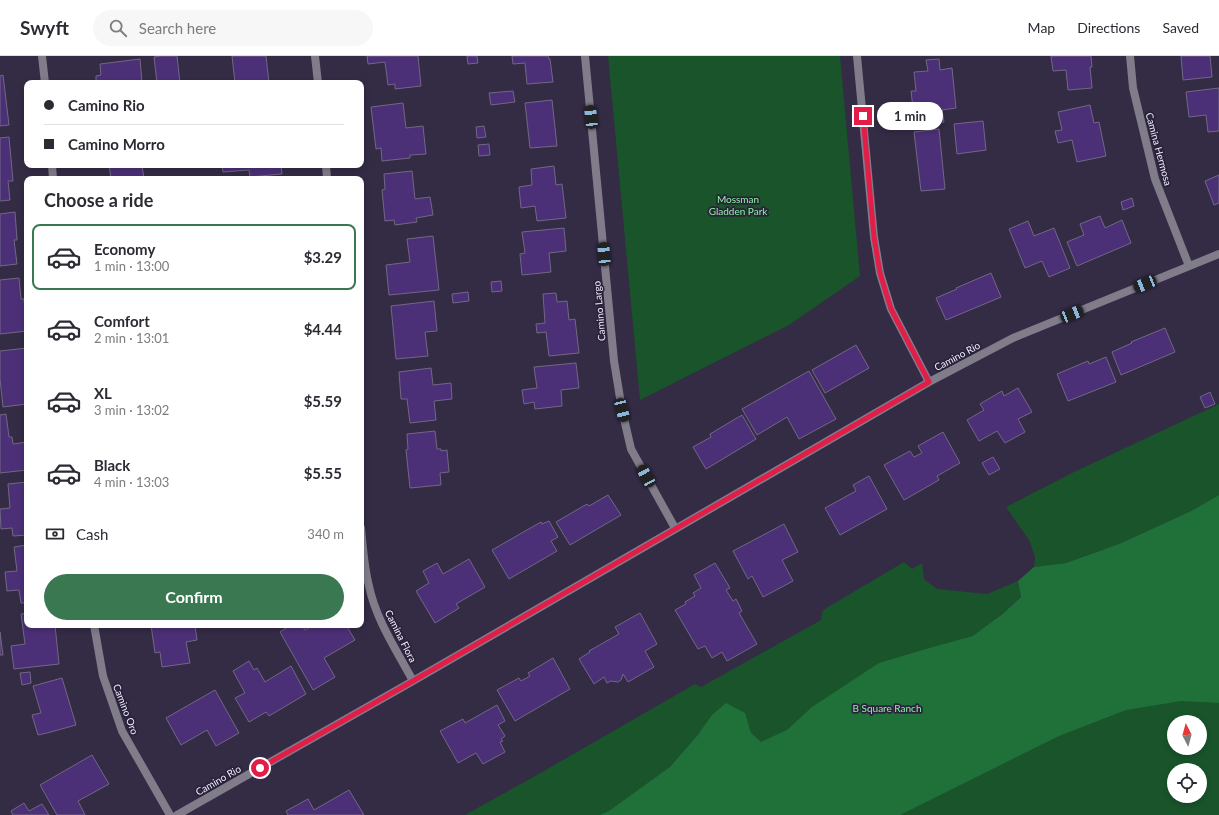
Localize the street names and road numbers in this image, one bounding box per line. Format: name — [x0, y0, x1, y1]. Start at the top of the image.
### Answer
street label: Camina Hermosa — [1144, 111, 1175, 187]
street label: Camino Largo — [590, 280, 608, 342]
street label: Camino Rio — [932, 339, 982, 373]
street label: Camina Flora — [383, 608, 419, 664]
street label: Camino Oro — [111, 682, 141, 736]
street label: Camino Rio — [193, 762, 243, 798]

